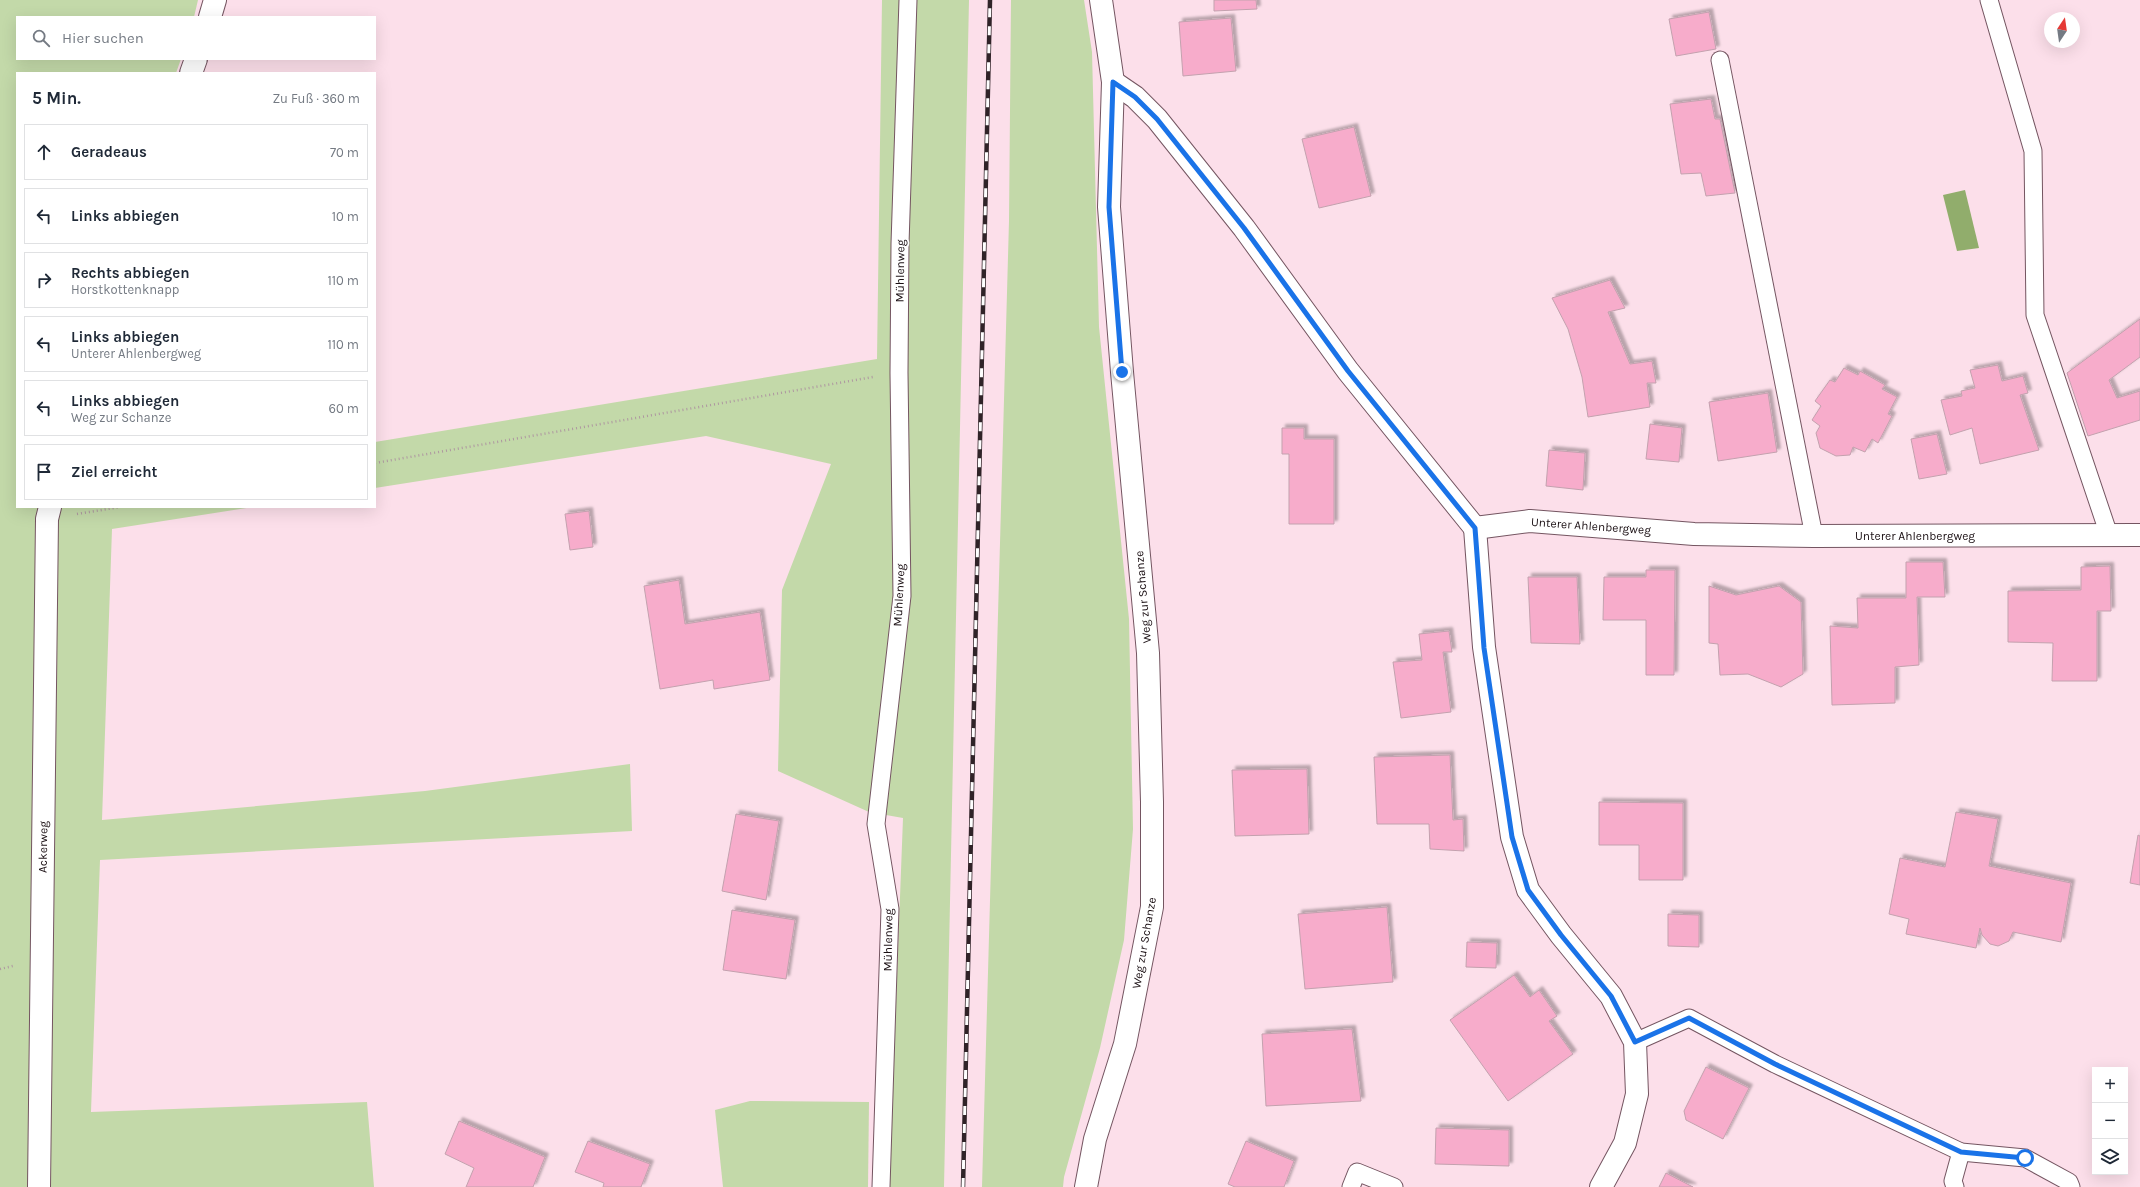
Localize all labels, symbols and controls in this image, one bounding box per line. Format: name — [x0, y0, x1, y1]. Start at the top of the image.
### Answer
north arrow — [2044, 12, 2080, 48]
search box — [16, 16, 376, 60]
icon: search — [30, 27, 52, 49]
text: Hier suchen — [62, 29, 144, 47]
text: 5 Min. — [32, 88, 81, 108]
text: Zu Fuß · 360 m — [272, 91, 360, 106]
icon: ahead — [33, 141, 55, 163]
text: Geradeaus — [71, 143, 147, 161]
text: 70 m — [330, 145, 359, 160]
icon: left — [33, 205, 55, 227]
text: Links abbiegen — [71, 207, 179, 225]
text: 10 m — [332, 209, 359, 224]
street label: Mühlenweg — [892, 239, 908, 303]
text: Rechts abbiegen — [71, 264, 190, 282]
icon: right — [33, 269, 55, 291]
text: 110 m — [327, 273, 359, 288]
text: Horstkottenknapp — [71, 282, 179, 297]
text: Links abbiegen — [71, 328, 179, 346]
icon: left — [33, 333, 55, 355]
text: 110 m — [327, 337, 359, 352]
text: Unterer Ahlenbergweg — [71, 346, 201, 361]
route end — [1113, 363, 1131, 381]
text: Links abbiegen — [71, 392, 179, 410]
icon: left — [33, 397, 55, 419]
text: 60 m — [329, 401, 359, 416]
text: Weg zur Schanze — [71, 410, 171, 425]
icon: arrive — [33, 461, 55, 483]
text: Ziel erreicht — [71, 463, 157, 481]
street label: Unterer Ahlenbergweg — [1531, 515, 1652, 537]
street label: Unterer Ahlenbergweg — [1855, 529, 1975, 543]
street label: Weg zur Schanze — [1132, 550, 1154, 644]
street label: Mühlenweg — [890, 563, 908, 627]
street label: Ackerweg — [36, 821, 50, 873]
street label: Weg zur Schanze — [1129, 896, 1159, 990]
street label: Mühlenweg — [880, 908, 896, 972]
map controls — [2092, 1067, 2128, 1175]
button: + — [2092, 1067, 2128, 1103]
button: − — [2092, 1103, 2128, 1139]
button: layers — [2092, 1139, 2128, 1175]
route start — [2016, 1149, 2034, 1167]

